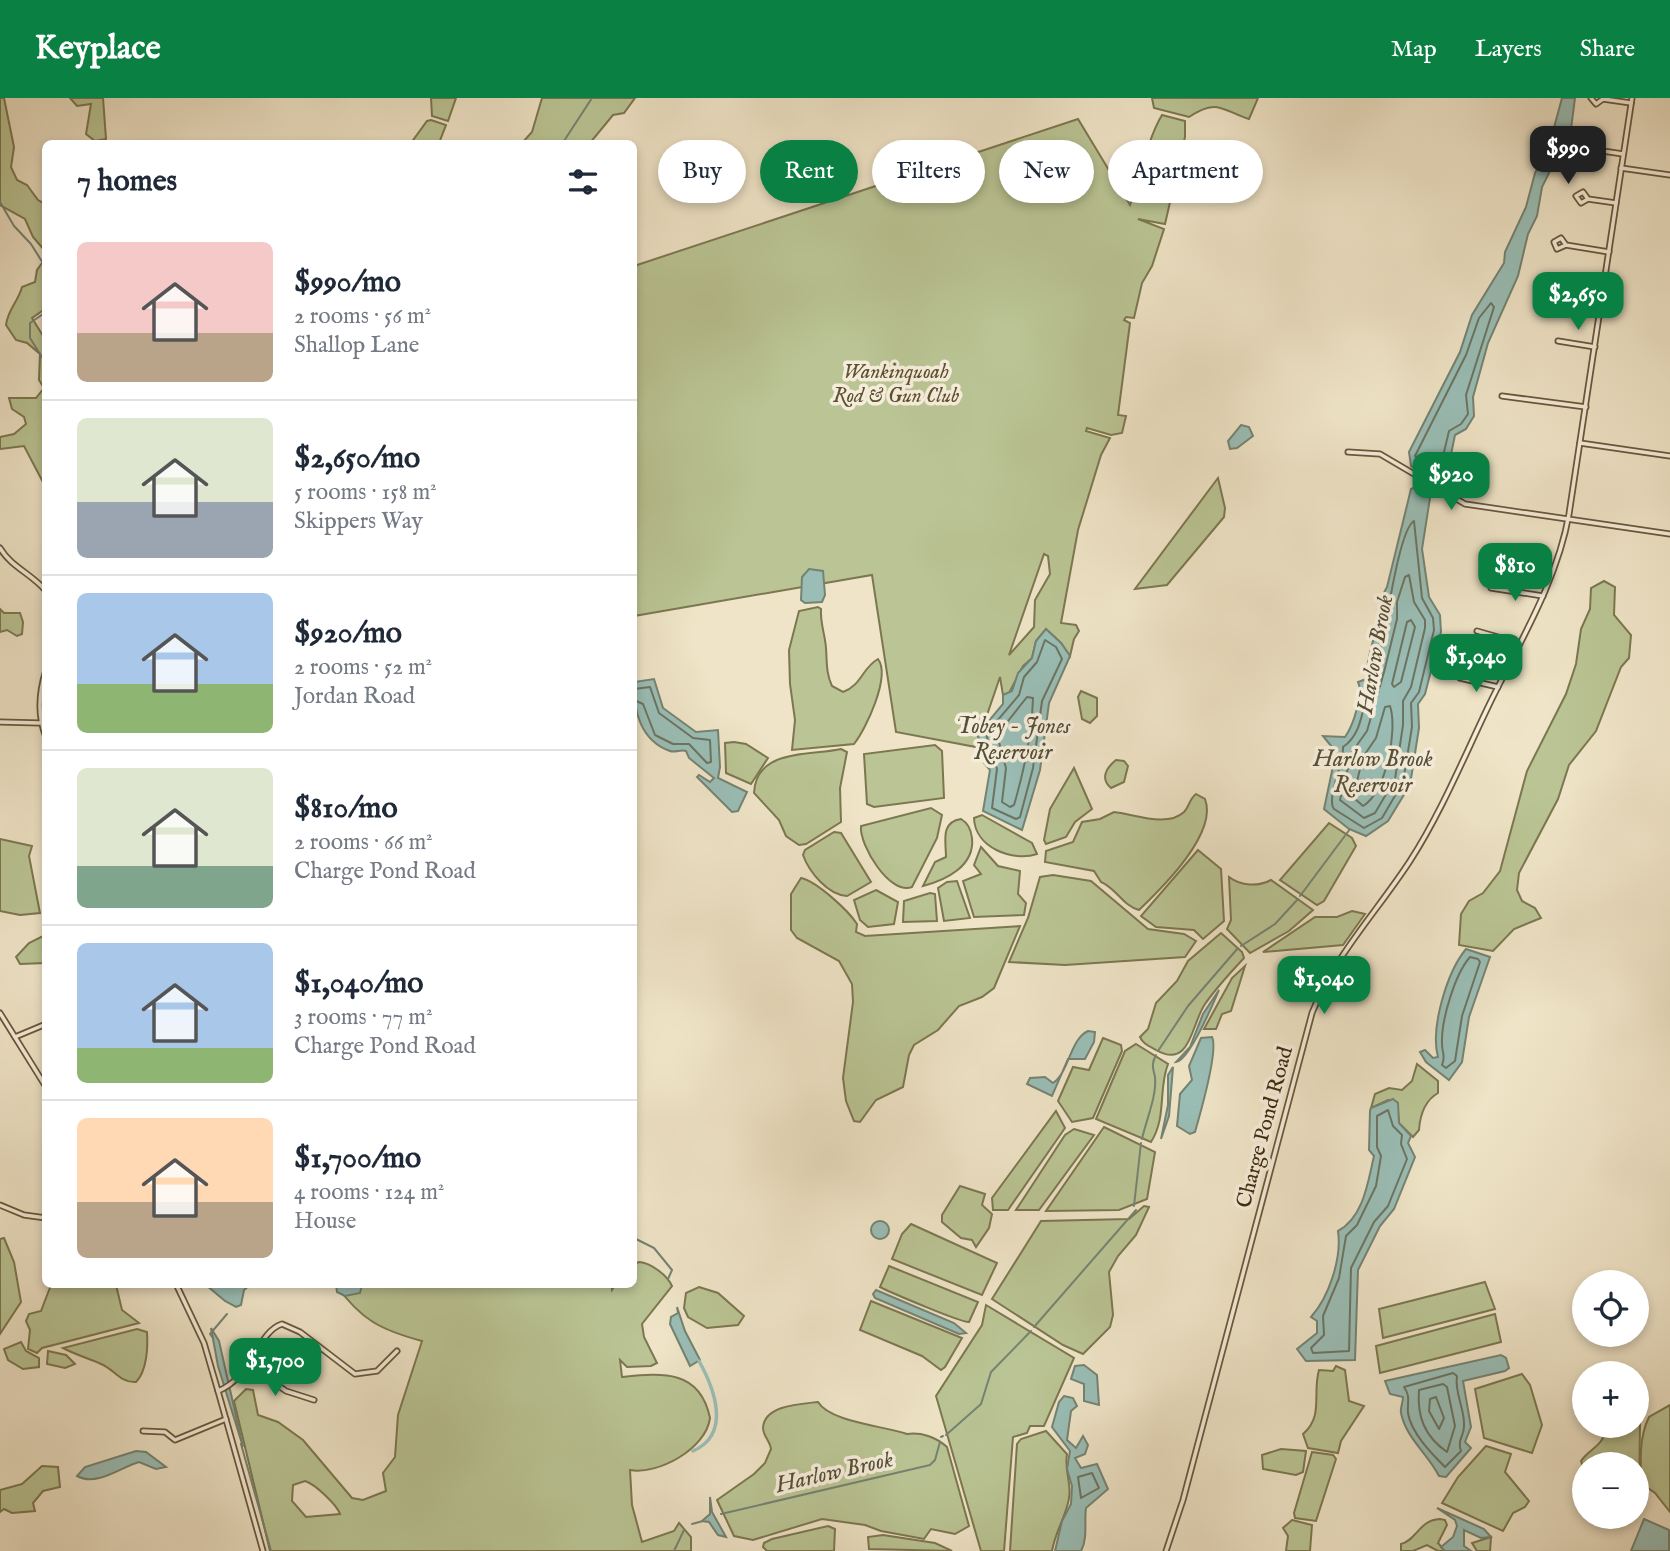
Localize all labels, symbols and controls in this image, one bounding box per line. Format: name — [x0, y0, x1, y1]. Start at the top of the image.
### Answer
text: Keyplace — [35, 28, 161, 70]
text: Map — [1391, 34, 1437, 65]
text: Layers — [1475, 34, 1542, 65]
text: Share — [1580, 34, 1635, 65]
pin: $990 — [1527, 126, 1609, 186]
text: $990 — [1546, 134, 1590, 163]
chip: Buy — [658, 140, 746, 203]
chip: Rent — [760, 140, 858, 203]
chip: Filters — [872, 140, 985, 203]
chip: New — [999, 140, 1094, 203]
chip: Apartment — [1108, 140, 1263, 203]
text: 7 homes — [77, 163, 177, 201]
icon: filters — [564, 163, 602, 201]
text: $990/mo — [294, 264, 401, 302]
icon: home — [133, 270, 217, 354]
pin: $2,650 — [1521, 272, 1635, 332]
text: $2,650 — [1549, 280, 1607, 309]
text: 2 rooms · 56 m² — [294, 302, 431, 331]
text: Shallop Lane — [294, 331, 419, 360]
park label: Wankinquoah Rod & Gun Club — [833, 359, 959, 410]
text: $2,650/mo — [294, 440, 420, 478]
icon: home — [133, 446, 217, 530]
pin: $920 — [1410, 452, 1492, 512]
text: $920 — [1429, 460, 1473, 489]
text: 5 rooms · 158 m² — [294, 478, 437, 507]
text: Skippers Way — [294, 507, 423, 536]
pin: $810 — [1474, 544, 1556, 603]
text: $810 — [1494, 551, 1536, 580]
water label: Harlow Brook — [1351, 593, 1400, 717]
text: $920/mo — [294, 615, 402, 653]
icon: home — [133, 621, 217, 705]
pin: $1,040 — [1419, 634, 1533, 694]
text: $1,040 — [1445, 642, 1507, 671]
text: 2 rooms · 52 m² — [294, 653, 432, 682]
text: Jordan Road — [294, 682, 415, 711]
water label: Tobey - Jones Reservoir — [956, 712, 1071, 767]
water label: Harlow Brook Reservoir — [1312, 745, 1433, 800]
text: $810/mo — [294, 790, 398, 828]
icon: home — [133, 796, 217, 880]
text: 2 rooms · 66 m² — [294, 828, 433, 857]
text: Charge Pond Road — [294, 857, 476, 886]
pin: $1,040 — [1267, 956, 1381, 1016]
text: $1,040 — [1293, 964, 1355, 993]
text: $1,040/mo — [294, 965, 423, 1003]
icon: home — [133, 971, 217, 1055]
text: 3 rooms · 77 m² — [294, 1003, 433, 1032]
text: Charge Pond Road — [294, 1032, 476, 1061]
street label: Charge Pond Road — [1231, 1043, 1300, 1211]
text: $1,700/mo — [294, 1140, 421, 1178]
icon: home — [133, 1146, 217, 1230]
text: 4 rooms · 124 m² — [294, 1178, 444, 1207]
text: House — [294, 1207, 356, 1236]
map controls — [1572, 1270, 1649, 1529]
button: locate — [1572, 1270, 1649, 1347]
pin: $1,700 — [218, 1338, 332, 1398]
text: $1,700 — [245, 1346, 305, 1375]
button: + — [1572, 1361, 1649, 1438]
water label: Harlow Brook — [772, 1445, 896, 1500]
button: − — [1572, 1452, 1649, 1529]

